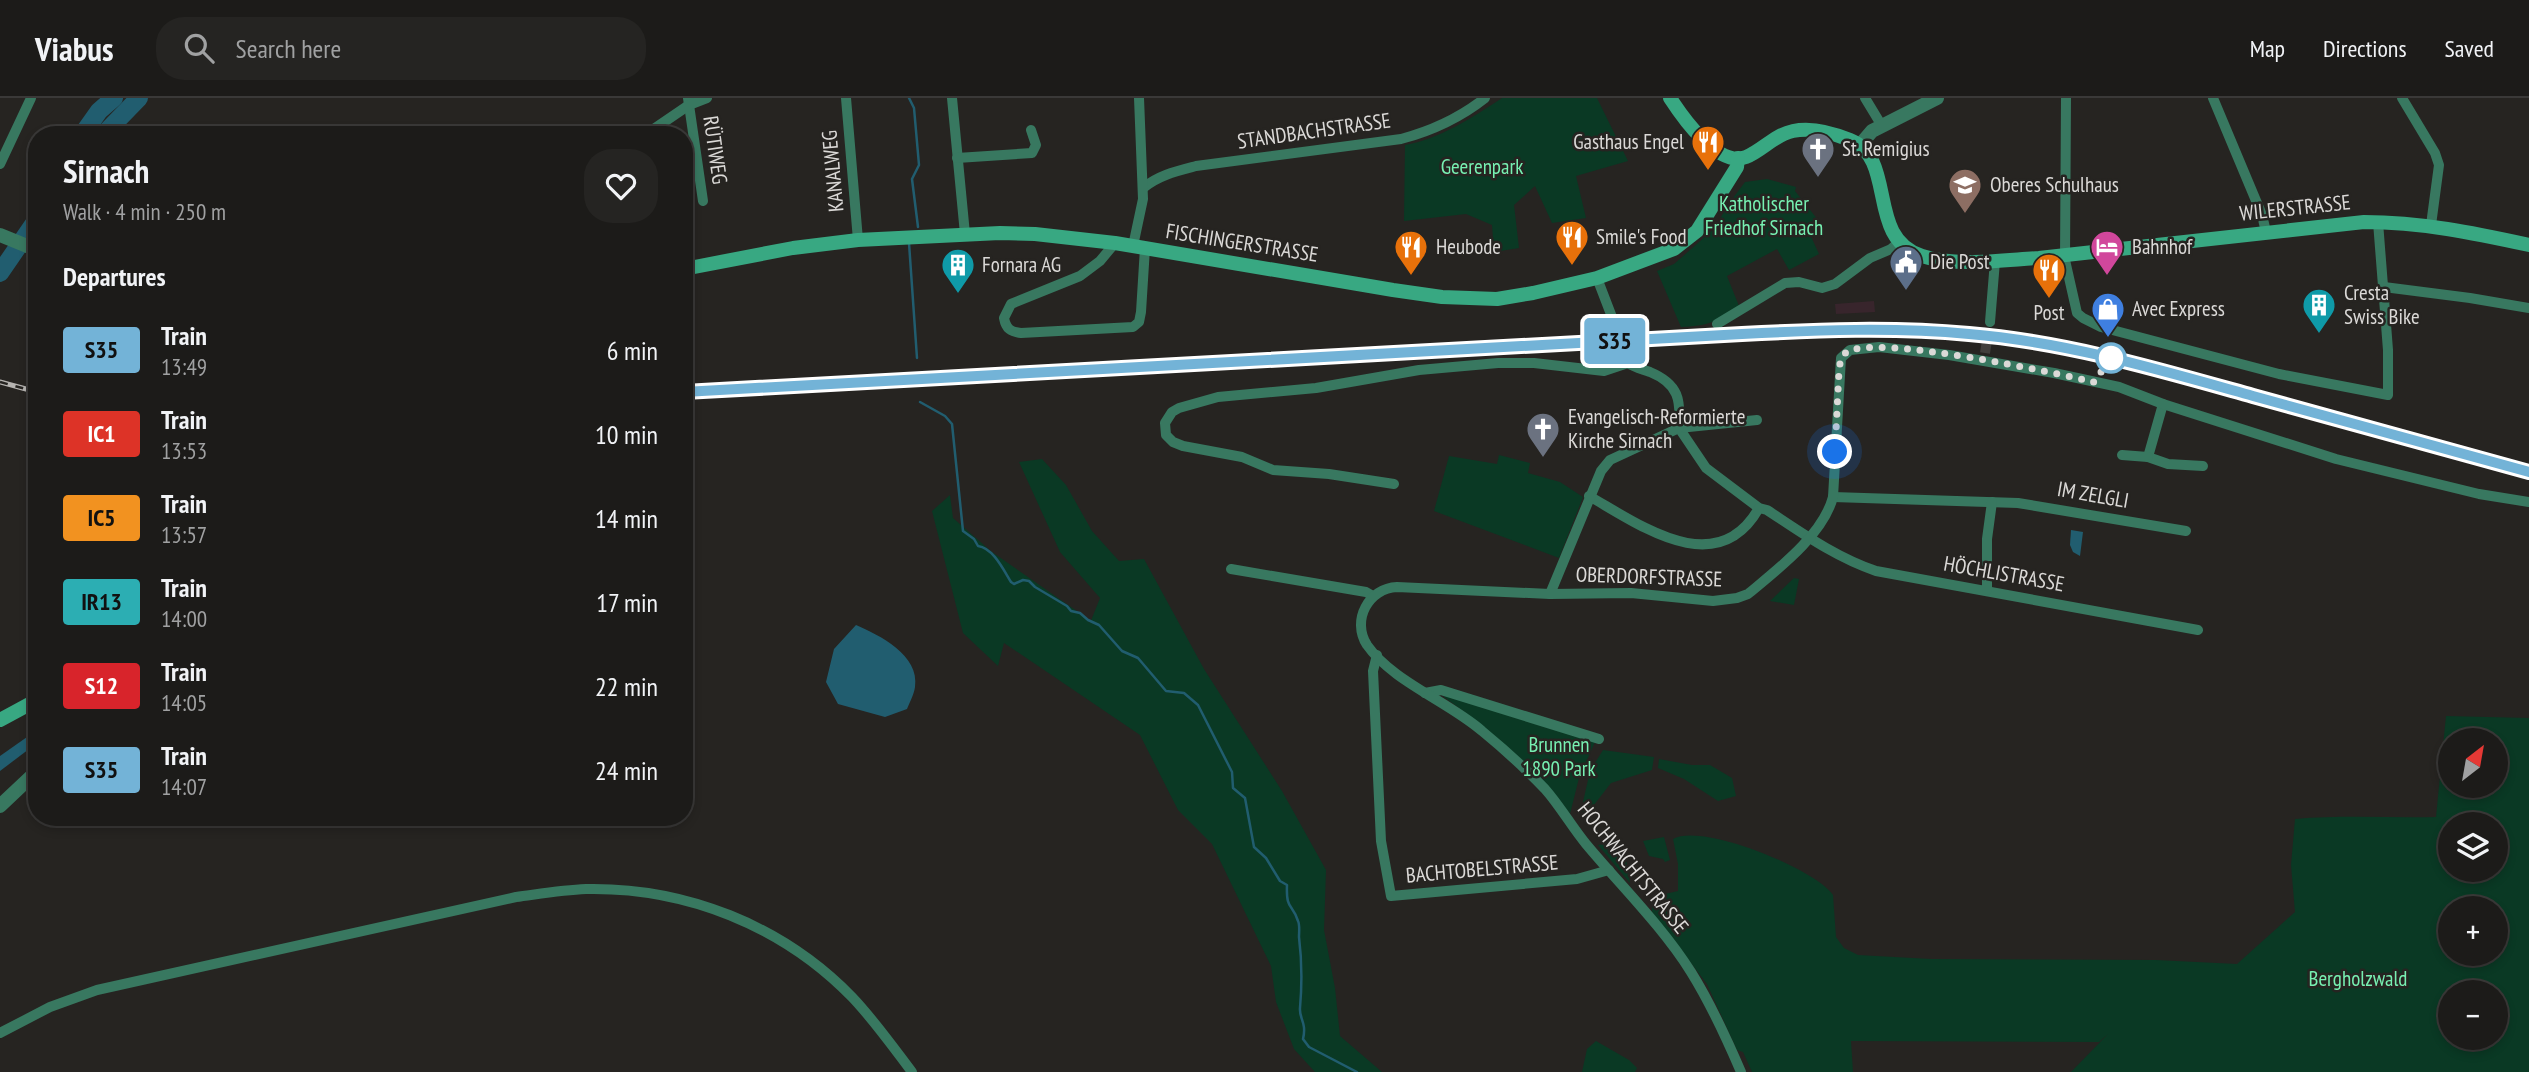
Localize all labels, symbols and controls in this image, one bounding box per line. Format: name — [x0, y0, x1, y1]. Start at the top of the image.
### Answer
search box — [156, 17, 646, 80]
text: Viabus — [35, 27, 114, 70]
icon: search — [180, 29, 218, 67]
text: Search here — [236, 32, 341, 65]
text: Map — [2250, 33, 2285, 64]
text: Directions — [2323, 33, 2407, 64]
text: Saved — [2445, 33, 2494, 64]
street label: STANDBACHSTRASSE — [1235, 106, 1392, 155]
street label: RÜTIWEG — [697, 114, 734, 186]
restaurant icon: Gasthaus Engel — [1689, 123, 1727, 172]
place label: Gasthaus Engel — [1573, 128, 1684, 155]
street label: KANALWEG — [815, 129, 850, 213]
church icon: St. Remigius — [1799, 130, 1837, 179]
place label: St. Remigius — [1842, 135, 1930, 162]
text: Sirnach — [63, 149, 149, 192]
button: heart — [584, 149, 658, 223]
park label: Geerenpark — [1441, 153, 1523, 180]
school or university icon: Oberes Schulhaus — [1946, 166, 1984, 215]
place label: Oberes Schulhaus — [1990, 171, 2119, 198]
street label: WILERSTRASSE — [2238, 188, 2352, 227]
park label: Katholischer Friedhof Sirnach — [1705, 190, 1823, 241]
text: Walk · 4 min · 250 m — [63, 197, 226, 226]
street label: FISCHINGERSTRASSE — [1164, 217, 1320, 268]
restaurant icon: Smile's Food — [1553, 218, 1591, 267]
place label: Smile's Food — [1596, 223, 1687, 250]
restaurant icon: Heubode — [1392, 228, 1430, 277]
hotel icon: Bahnhof — [2088, 228, 2126, 277]
place label: Heubode — [1436, 233, 1501, 260]
place label: Bahnhof — [2132, 233, 2193, 260]
public building icon: Die Post — [1887, 243, 1925, 292]
building icon: Fornara AG — [939, 246, 977, 295]
place label: Die Post — [1930, 248, 1990, 275]
place label: Fornara AG — [982, 251, 1061, 278]
restaurant icon: Post — [2030, 251, 2068, 300]
text: Departures — [63, 260, 166, 293]
place label: Cresta Swiss Bike — [2344, 279, 2420, 330]
building icon: Cresta Swiss Bike — [2300, 286, 2338, 335]
shop icon: Avec Express — [2089, 290, 2127, 339]
place label: Avec Express — [2132, 295, 2225, 322]
place label: Post — [2034, 299, 2065, 326]
line badge: S35 — [1575, 318, 1655, 364]
text: Train — [161, 319, 207, 352]
text: S35 — [1598, 325, 1632, 356]
text: S35 — [85, 334, 118, 365]
text: 6 min — [607, 334, 658, 367]
unlabelled marker — [2096, 343, 2126, 373]
text: 13:49 — [161, 352, 207, 381]
text: Train — [161, 403, 207, 436]
place label: Evangelisch-Reformierte Kirche Sirnach — [1568, 403, 1745, 454]
church icon: Evangelisch-Reformierte Kirche Sirnach — [1524, 410, 1562, 459]
text: IC1 — [87, 418, 116, 449]
text: 10 min — [595, 418, 658, 451]
your location — [1817, 434, 1852, 469]
text: 13:53 — [161, 436, 207, 465]
street label: IM ZELGLI — [2055, 475, 2131, 514]
text: Train — [161, 487, 207, 520]
text: IC5 — [87, 502, 116, 533]
text: 14 min — [595, 502, 658, 535]
text: 13:57 — [161, 520, 207, 549]
street label: HÖCHLISTRASSE — [1942, 550, 2067, 597]
street label: OBERDORFSTRASSE — [1575, 560, 1723, 593]
text: Train — [161, 571, 207, 604]
text: IR13 — [81, 586, 122, 617]
text: 17 min — [596, 586, 658, 619]
text: 14:00 — [161, 604, 207, 633]
text: Train — [161, 655, 207, 688]
text: S12 — [85, 670, 118, 701]
text: 22 min — [595, 670, 658, 703]
text: 14:05 — [161, 688, 207, 717]
north arrow — [2438, 728, 2508, 798]
map controls — [2438, 728, 2508, 1050]
park label: Brunnen 1890 Park — [1522, 731, 1596, 782]
text: Train — [161, 739, 207, 772]
text: S35 — [85, 754, 118, 785]
text: 24 min — [595, 754, 658, 787]
text: 14:07 — [161, 772, 207, 801]
street label: HOCHWACHTSTRASSE — [1572, 796, 1695, 939]
button: layers — [2438, 812, 2508, 882]
street label: BACHTOBELSTRASSE — [1405, 848, 1559, 889]
button: + — [2438, 896, 2508, 966]
park label: Bergholzwald — [2309, 965, 2407, 992]
button: − — [2438, 980, 2508, 1050]

